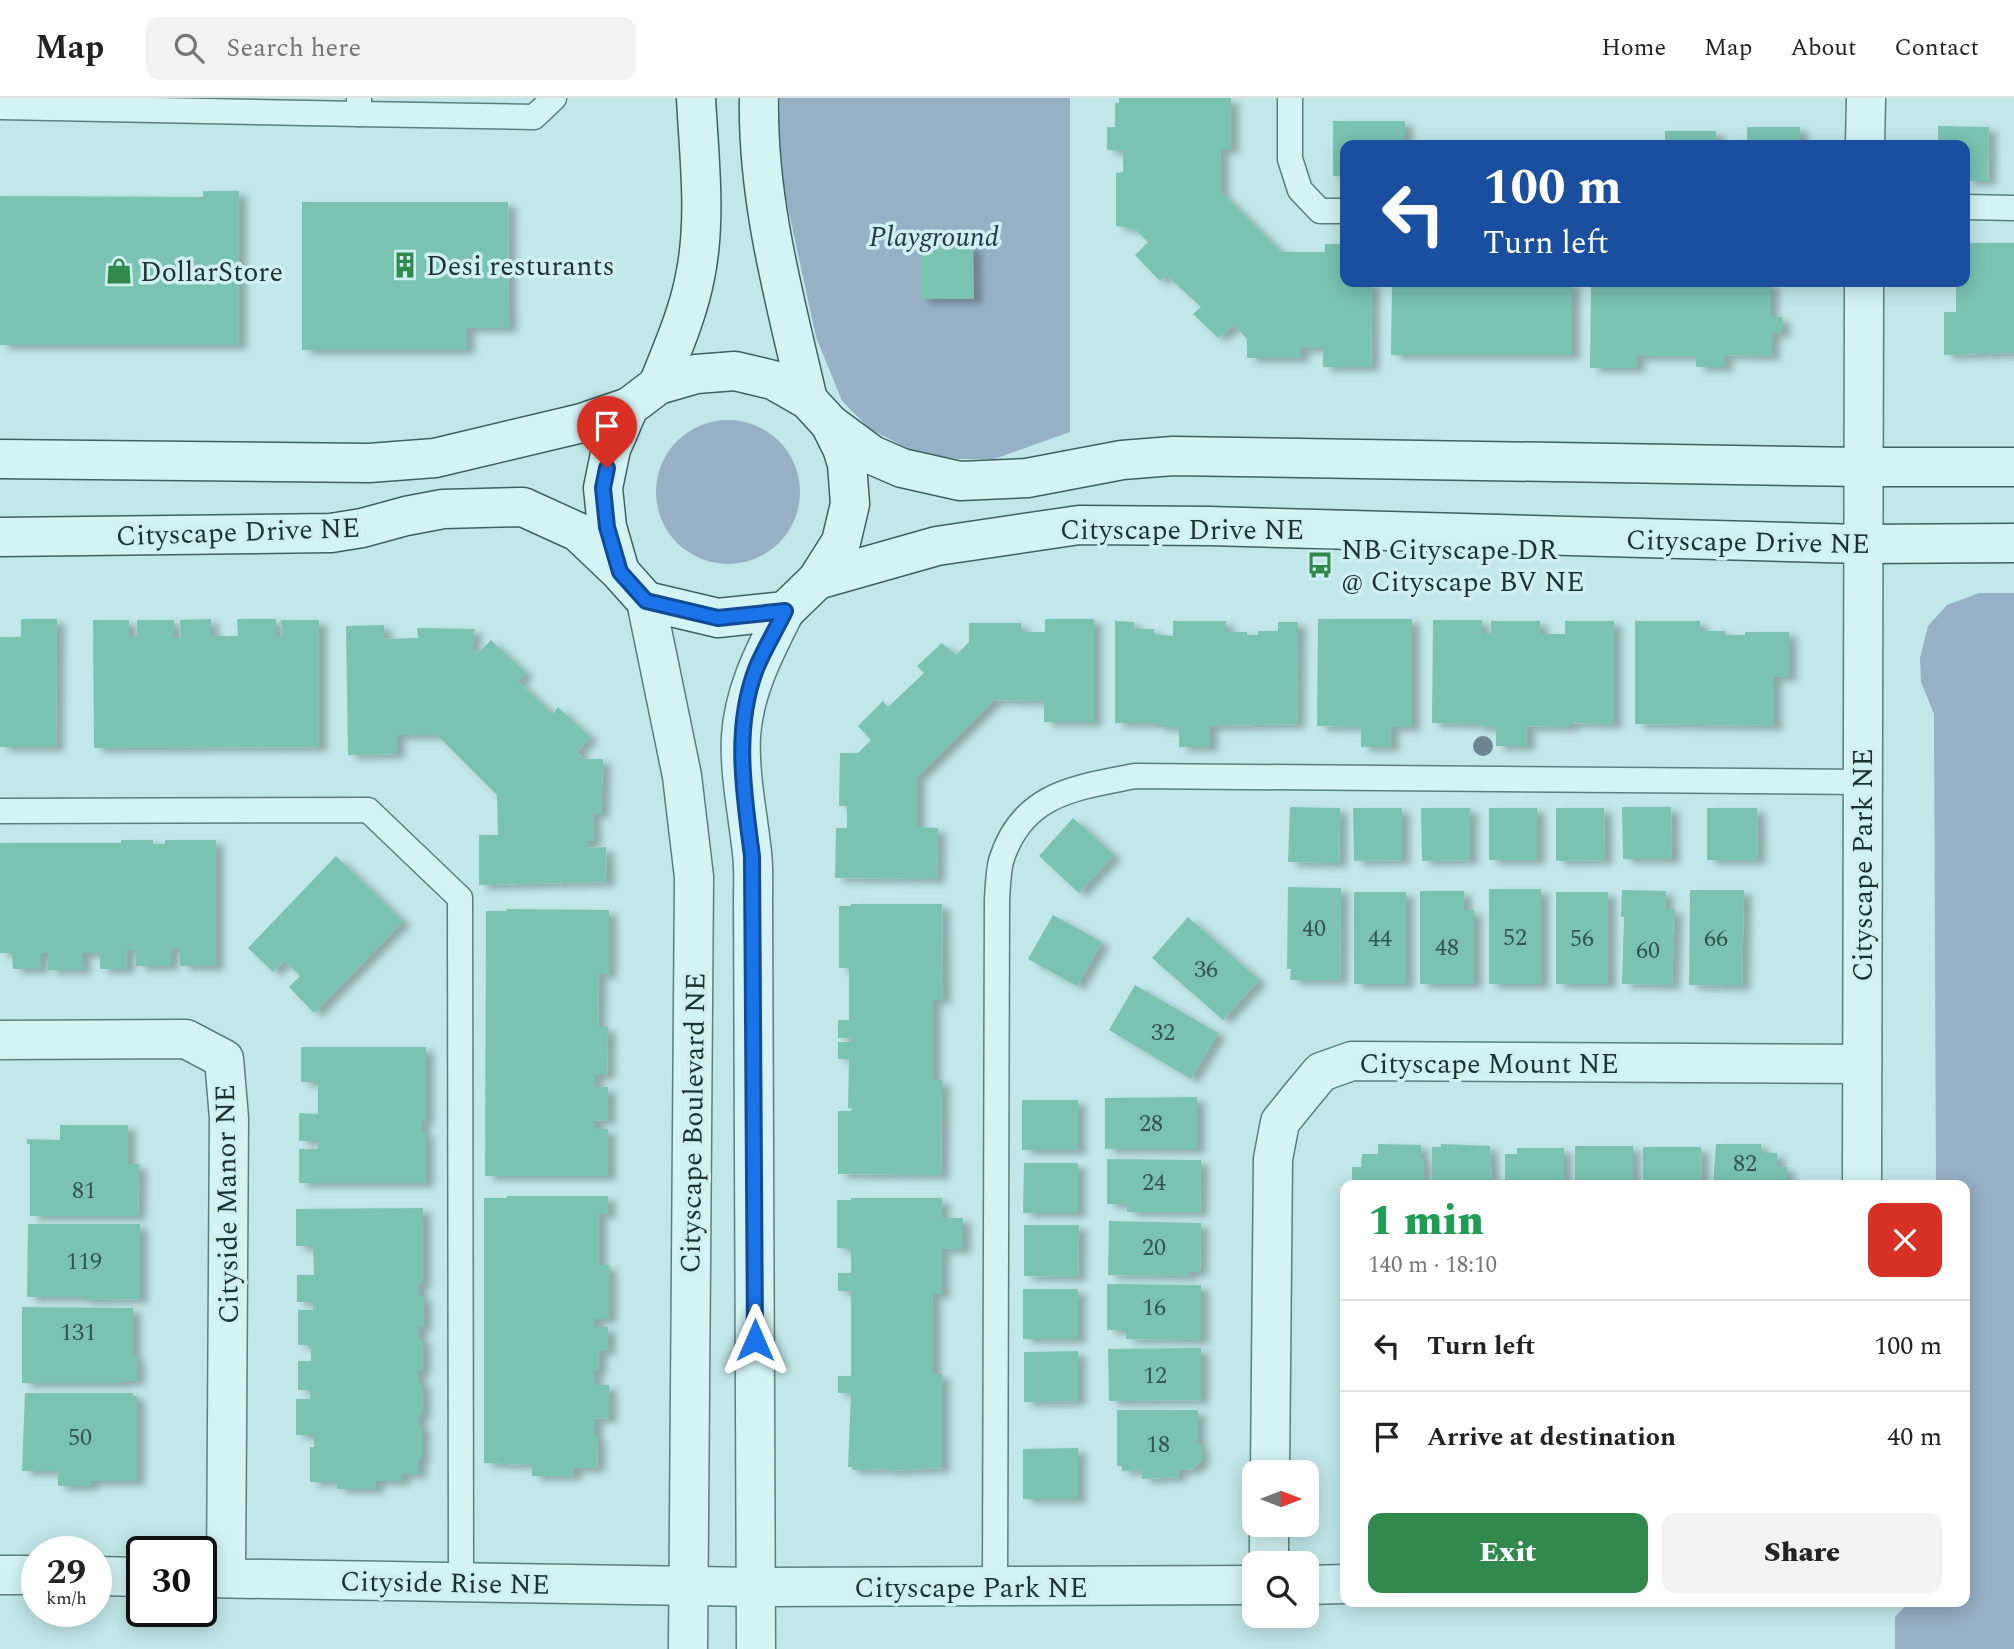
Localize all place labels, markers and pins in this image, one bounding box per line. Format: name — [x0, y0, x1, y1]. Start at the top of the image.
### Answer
place label: Desi resturants — [426, 245, 615, 288]
building icon: Desi resturants — [390, 250, 420, 280]
place label: DollarStore — [140, 251, 283, 294]
shop icon: DollarStore — [104, 256, 134, 286]
pin — [577, 396, 637, 468]
place label: NB Cityscape DR @ Cityscape BV NE — [1341, 529, 1585, 604]
bus stop icon: NB Cityscape DR @ Cityscape BV NE — [1305, 550, 1335, 580]

